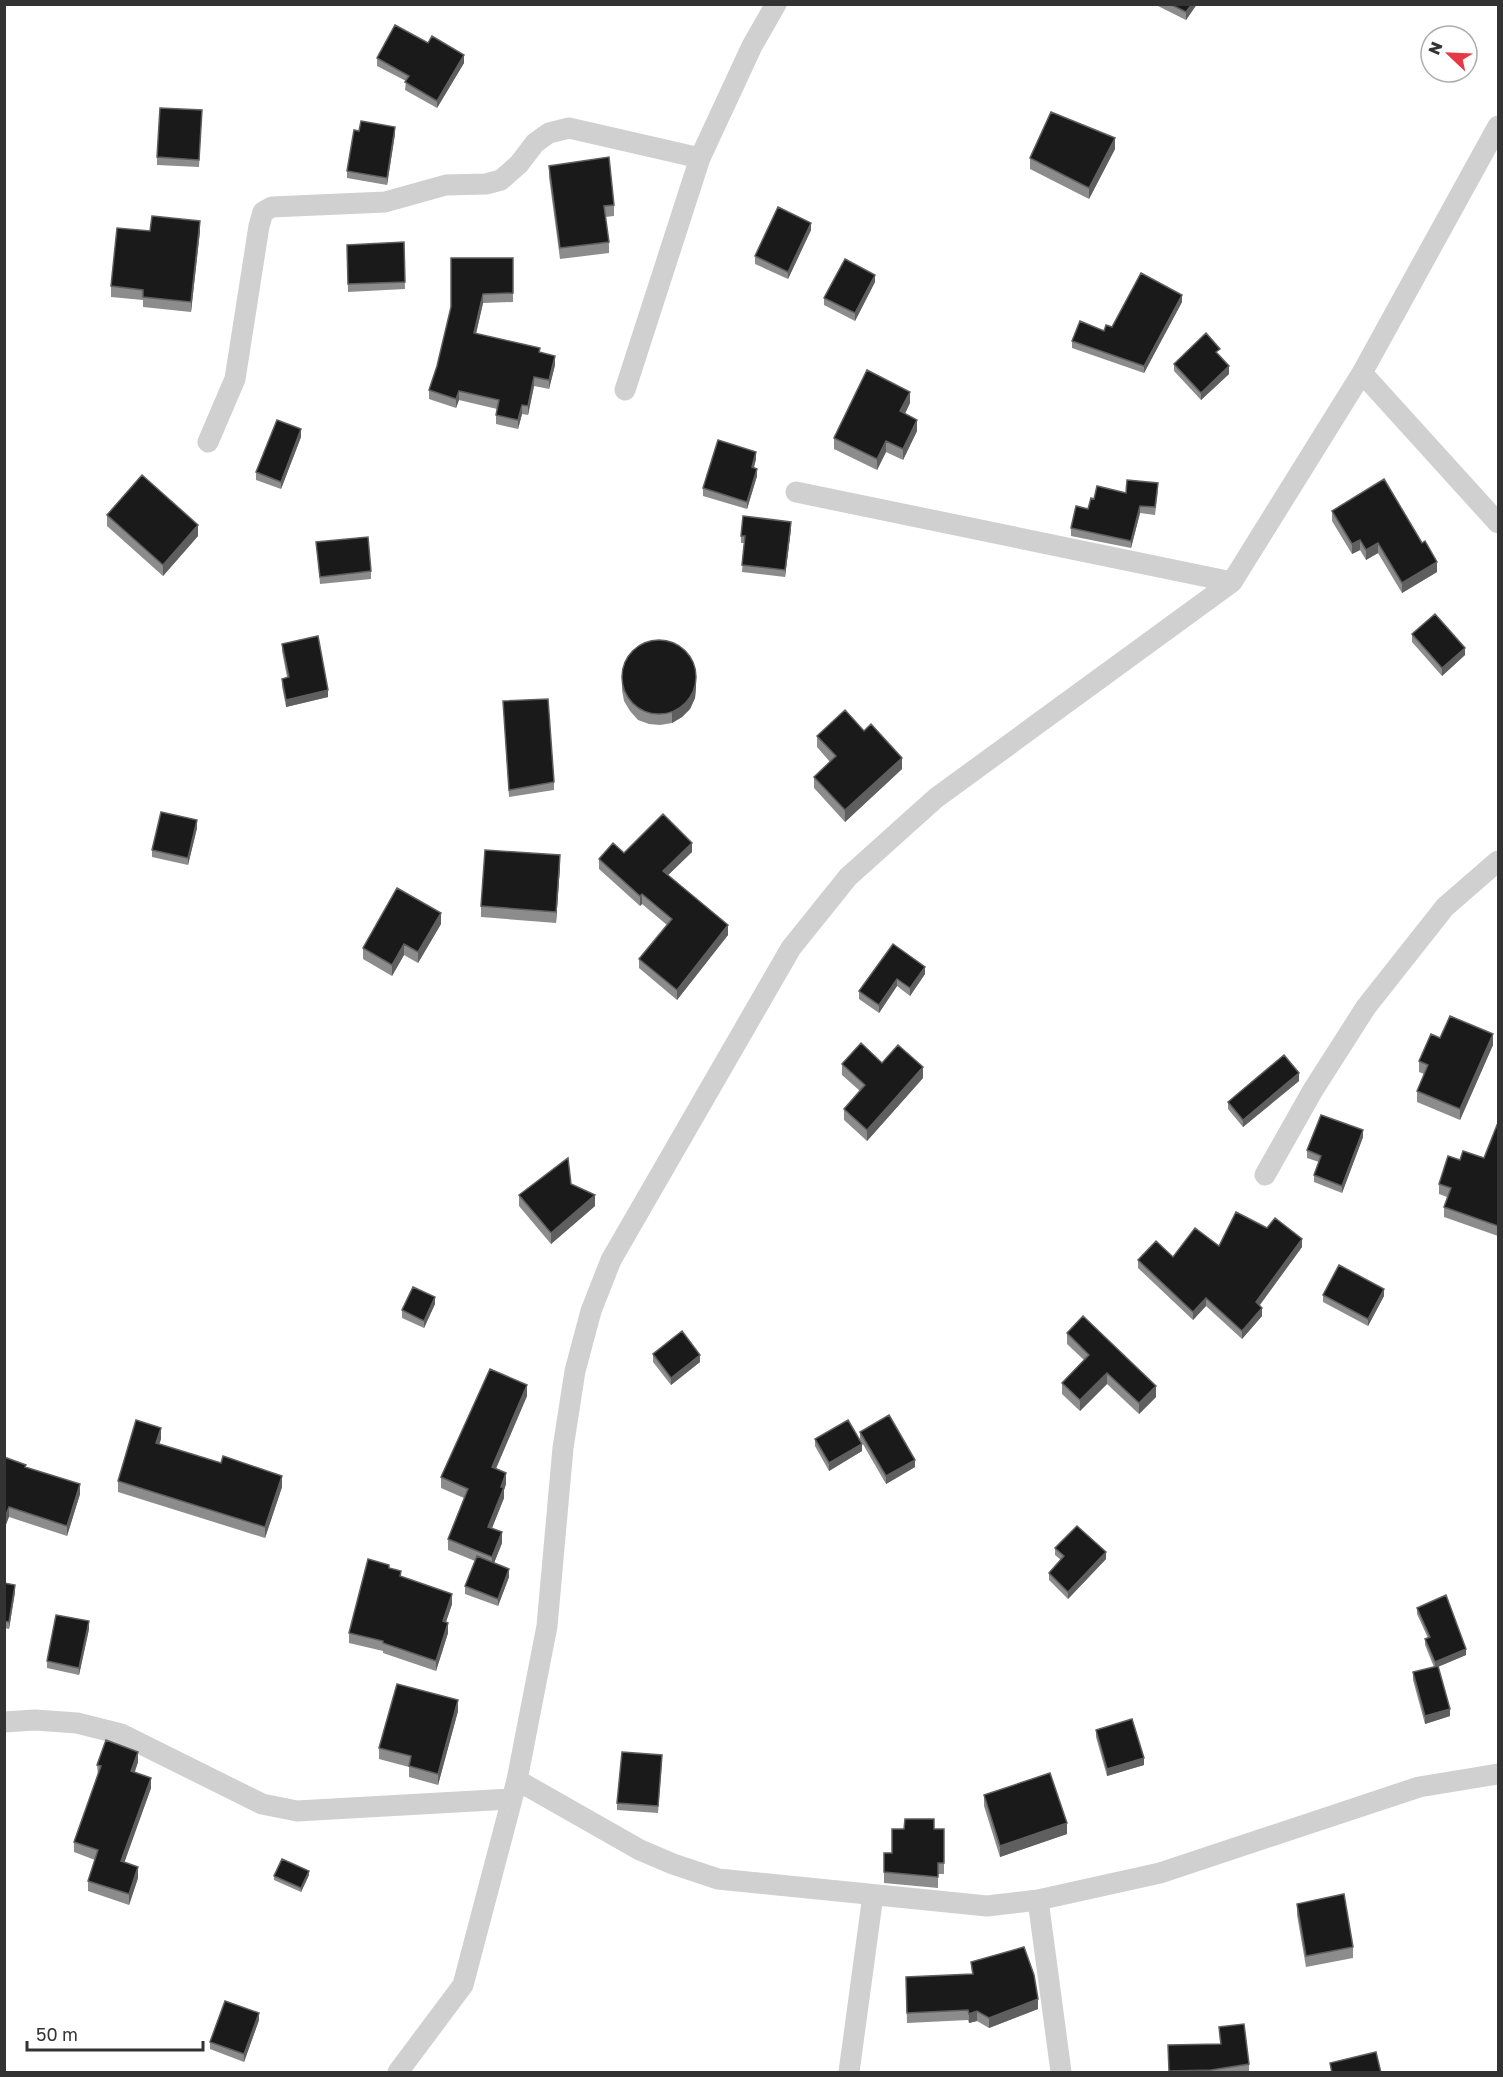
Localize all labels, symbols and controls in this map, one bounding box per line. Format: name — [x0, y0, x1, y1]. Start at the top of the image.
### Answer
north arrow — [1419, 24, 1479, 84]
text: N — [1424, 39, 1447, 58]
scale bar — [27, 2014, 202, 2052]
text: 50 m — [36, 2023, 78, 2045]

